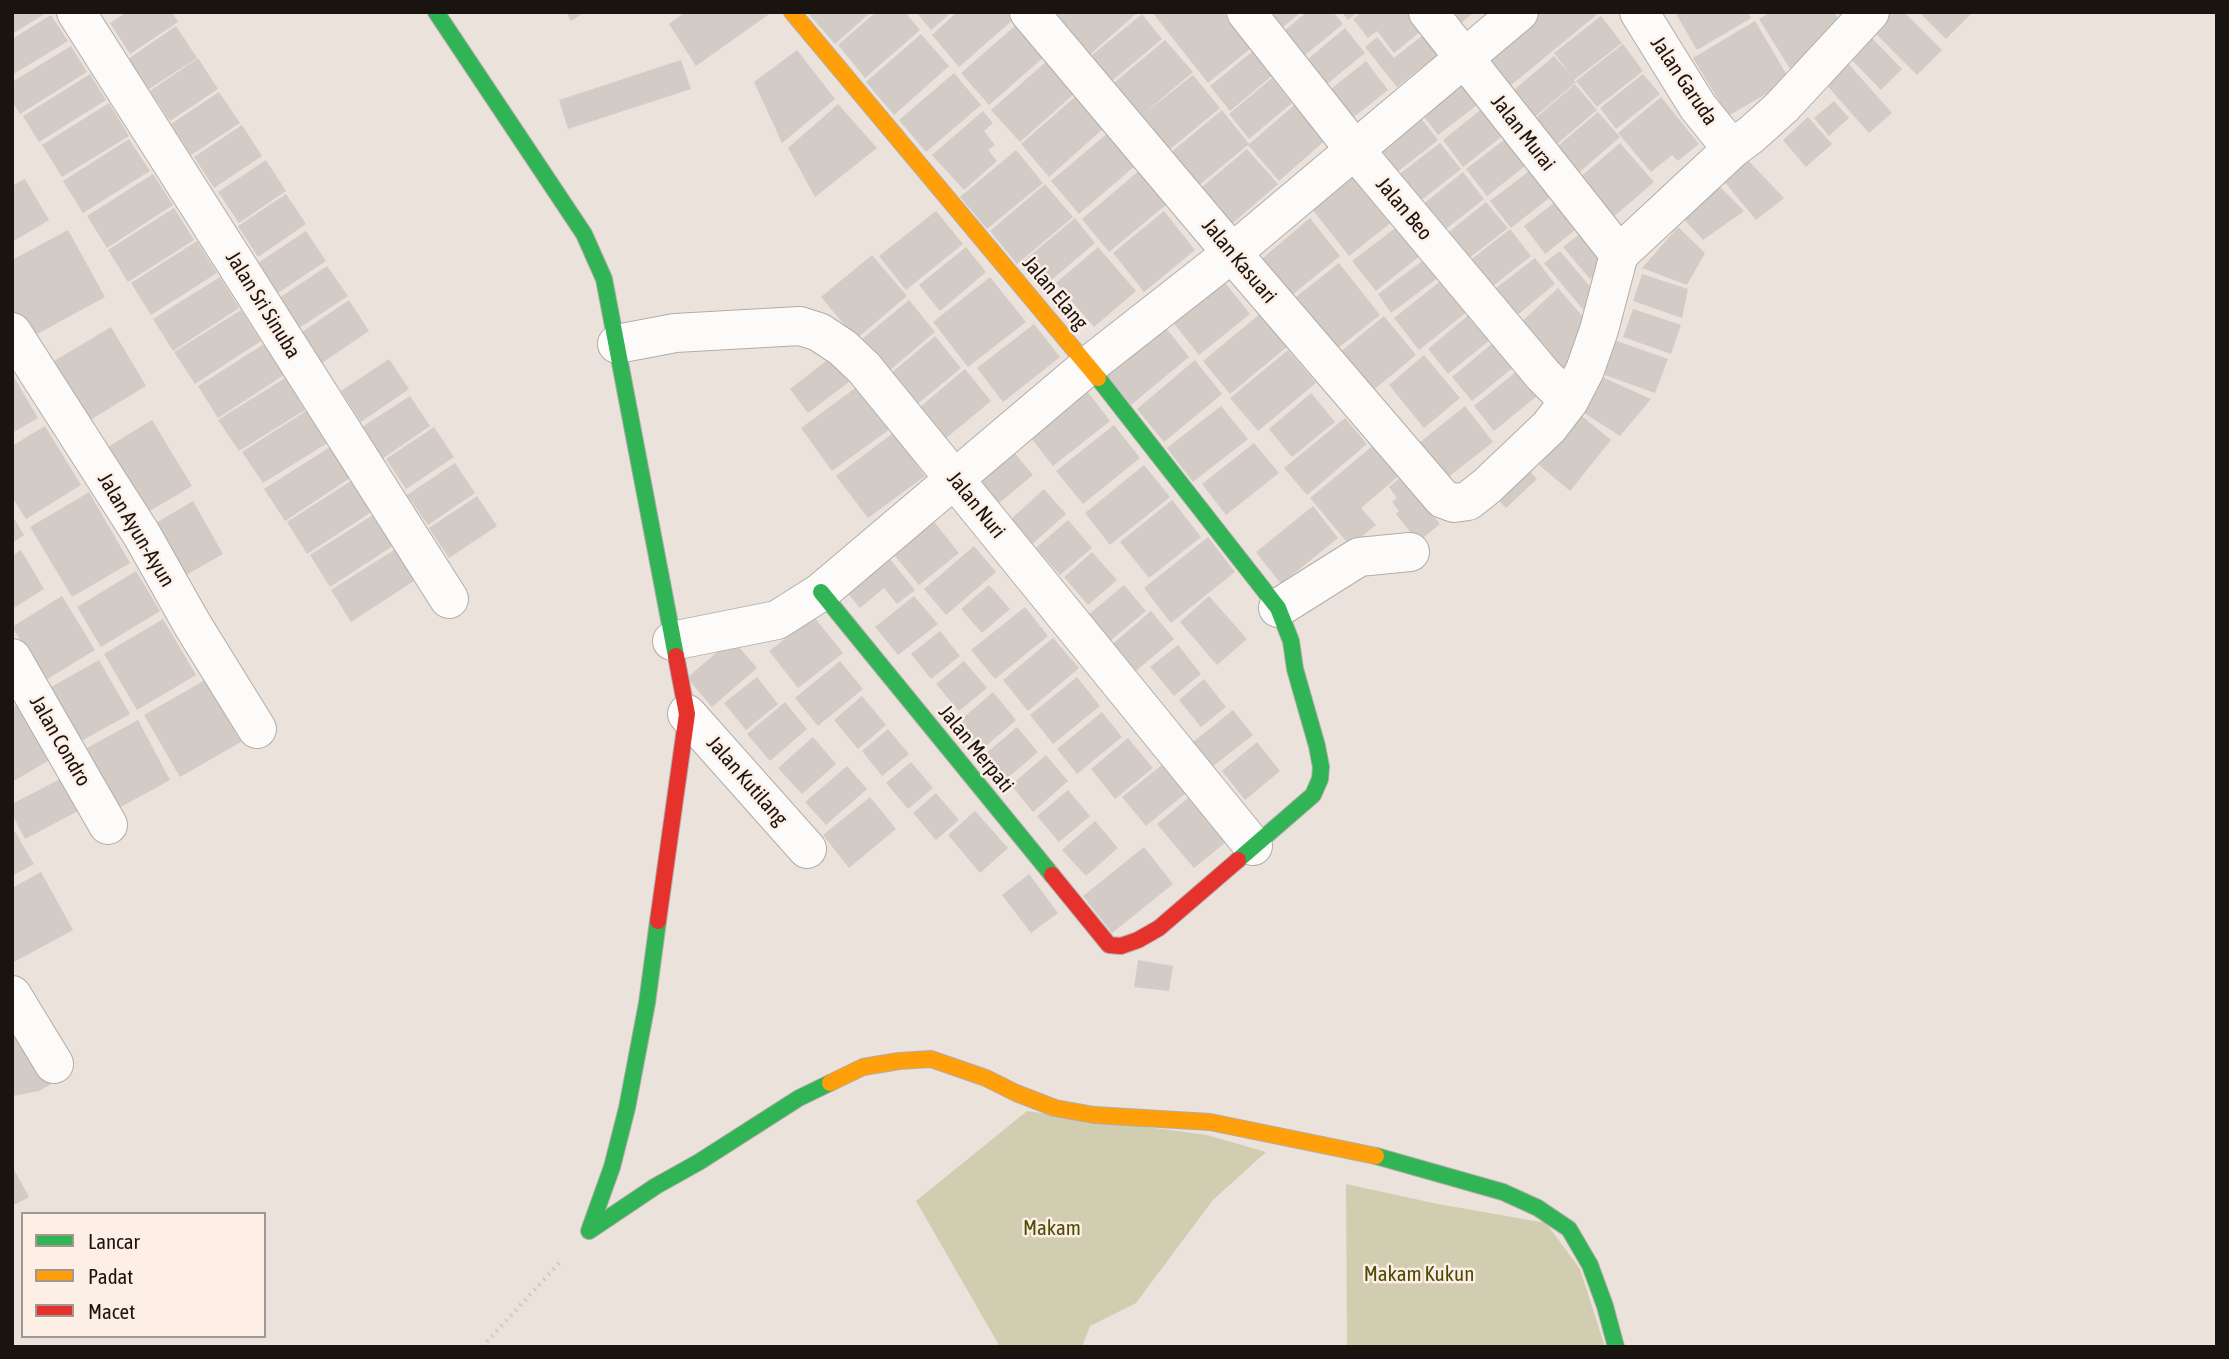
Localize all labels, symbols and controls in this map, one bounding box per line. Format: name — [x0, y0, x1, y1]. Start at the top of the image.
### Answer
street label: Jalan Garuda — [1645, 32, 1723, 130]
street label: Jalan Murai — [1486, 90, 1560, 176]
street label: Jalan Beo — [1371, 173, 1437, 245]
street label: Jalan Kasuari — [1196, 214, 1282, 308]
street label: Jalan Sri Sinuba — [220, 247, 306, 363]
street label: Jalan Elang — [1017, 251, 1093, 335]
street label: Jalan Nuri — [942, 467, 1010, 543]
street label: Jalan Ayun-Ayun — [92, 468, 180, 592]
street label: Jalan Condro — [24, 691, 96, 791]
street label: Jalan Merpati — [933, 700, 1019, 798]
street label: Jalan Kutilang — [701, 731, 793, 831]
legend — [21, 1212, 266, 1338]
park label: Makam — [1023, 1215, 1081, 1241]
text: Lancar — [88, 1229, 140, 1253]
park label: Makam Kukun — [1364, 1261, 1474, 1287]
text: Padat — [88, 1264, 133, 1288]
text: Macet — [88, 1299, 135, 1323]

